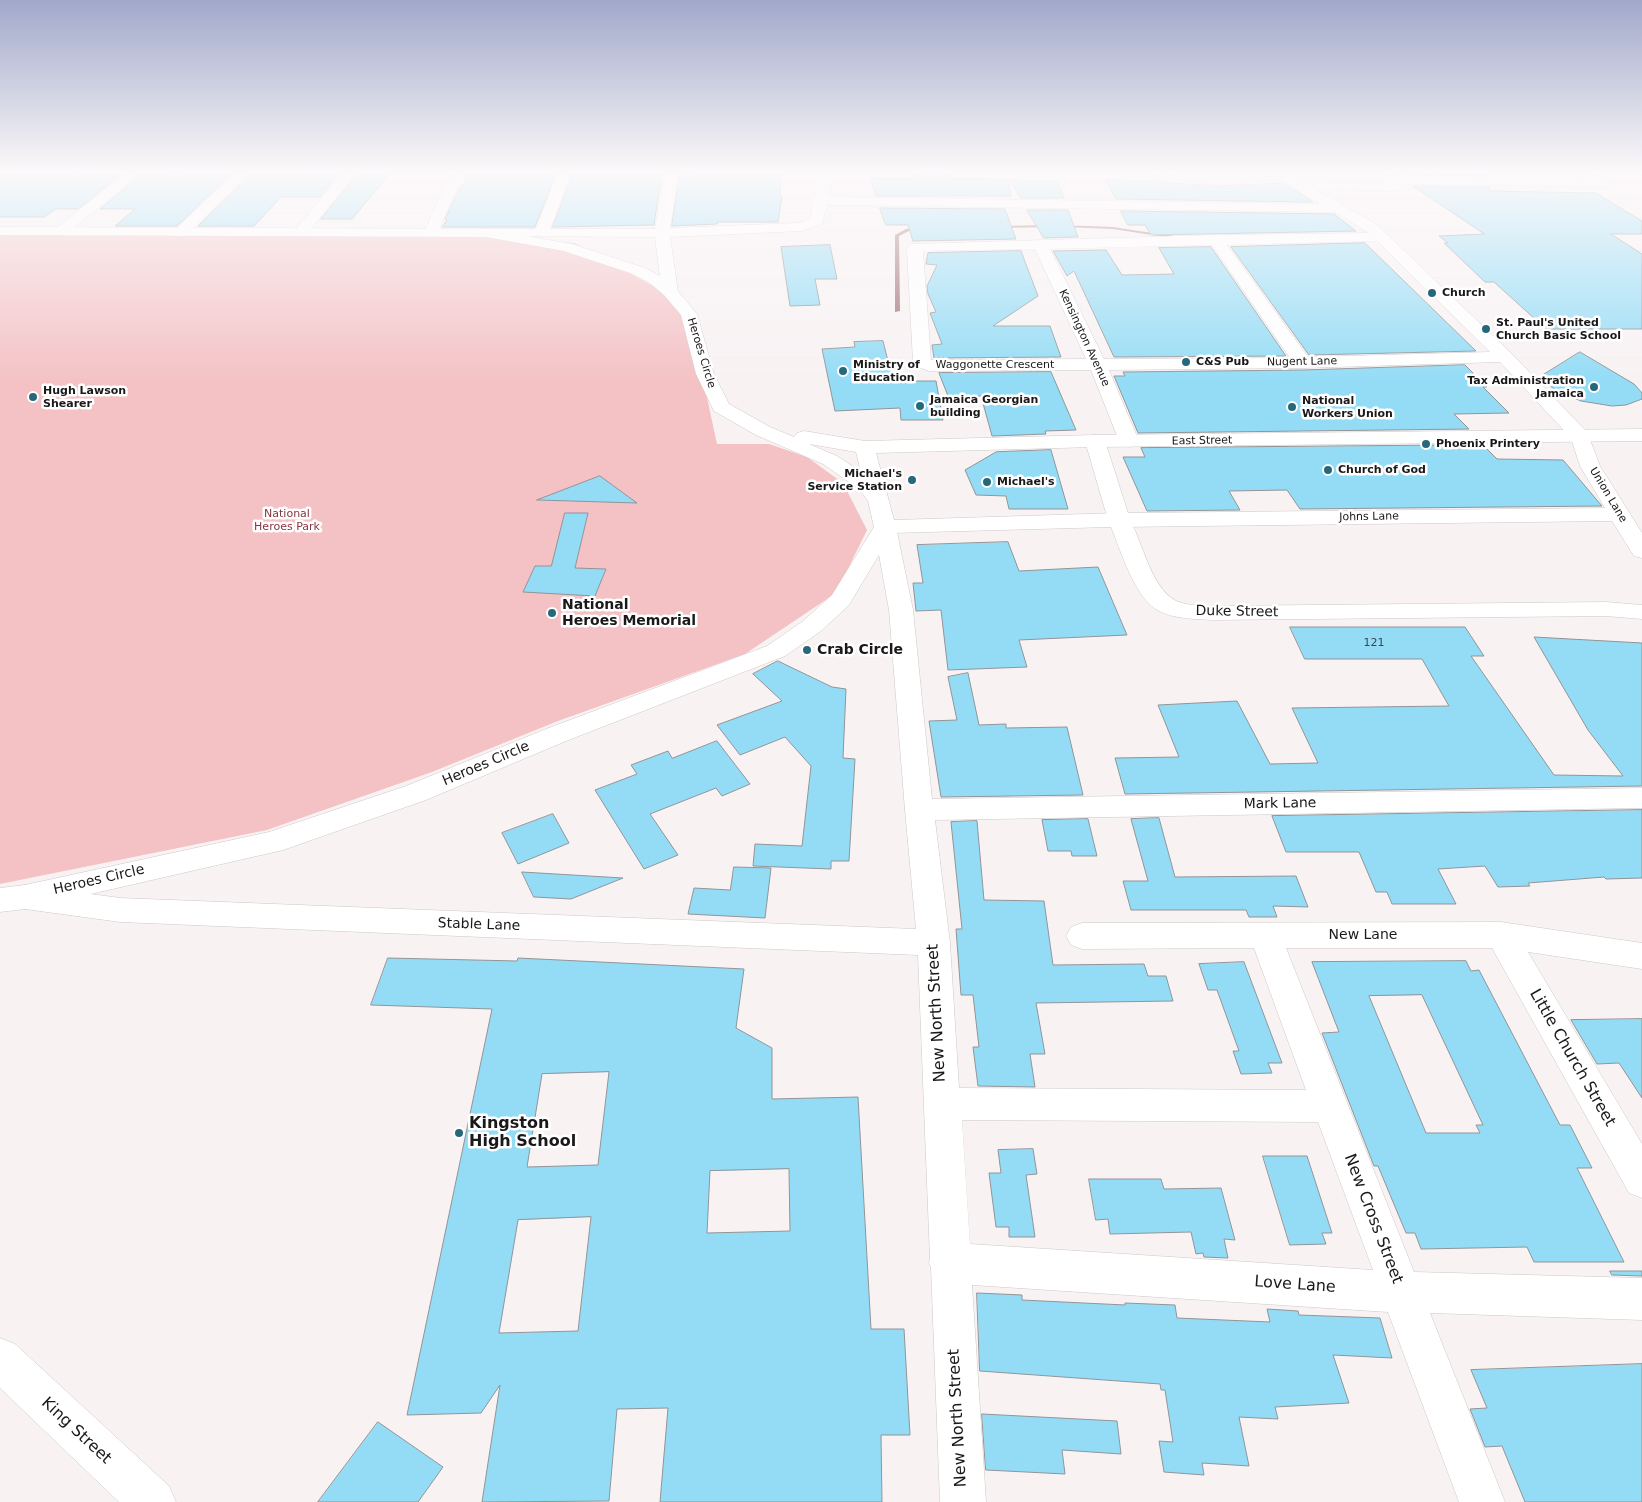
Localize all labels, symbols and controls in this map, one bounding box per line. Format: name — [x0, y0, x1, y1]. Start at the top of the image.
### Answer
place label: Church — [1442, 286, 1486, 300]
street label: Kensington Avenue — [1056, 287, 1112, 389]
marker: Church — [1426, 287, 1438, 299]
street label: Heroes Circle — [684, 316, 718, 390]
place label: St. Paul's United Church Basic School — [1496, 316, 1621, 342]
marker: St. Paul's United Church Basic School — [1480, 323, 1492, 335]
place label: C&S Pub — [1196, 355, 1249, 369]
street label: Nugent Lane — [1267, 355, 1337, 369]
marker: C&S Pub — [1180, 356, 1192, 368]
place label: Ministry of Education — [853, 358, 920, 384]
street label: Waggonette Crescent — [936, 358, 1054, 372]
marker: Ministry of Education — [837, 365, 849, 377]
place label: Tax Administration Jamaica — [1467, 374, 1584, 400]
marker: Tax Administration Jamaica — [1588, 381, 1600, 393]
place label: Hugh Lawson Shearer — [43, 384, 126, 410]
marker: Hugh Lawson Shearer — [27, 391, 39, 403]
place label: Jamaica Georgian building — [930, 393, 1038, 419]
place label: National Workers Union — [1302, 394, 1393, 420]
marker: Jamaica Georgian building — [914, 400, 926, 412]
marker: National Workers Union — [1286, 401, 1298, 413]
street label: East Street — [1172, 434, 1232, 448]
place label: Phoenix Printery — [1436, 437, 1540, 451]
marker: Phoenix Printery — [1420, 438, 1432, 450]
place label: Church of God — [1338, 463, 1426, 477]
marker: Church of God — [1322, 464, 1334, 476]
street label: Union Lane — [1586, 465, 1630, 525]
place label: Michael's Service Station — [807, 467, 902, 493]
marker: Michael's Service Station — [906, 474, 918, 486]
place label: Michael's — [997, 475, 1055, 489]
marker: Michael's — [981, 476, 993, 488]
park label: National Heroes Park — [254, 507, 320, 533]
street label: Johns Lane — [1339, 510, 1399, 524]
place label: National Heroes Memorial — [562, 597, 696, 630]
street label: Duke Street — [1195, 603, 1279, 621]
marker: National Heroes Memorial — [546, 607, 558, 619]
house number: 121 — [1364, 636, 1384, 650]
place label: Crab Circle — [817, 642, 903, 658]
marker: Crab Circle — [801, 644, 813, 656]
street label: Heroes Circle — [440, 738, 532, 790]
street label: Mark Lane — [1243, 795, 1317, 813]
street label: Heroes Circle — [52, 861, 146, 899]
street label: Stable Lane — [437, 915, 521, 935]
street label: New Lane — [1329, 927, 1397, 943]
street label: New North Street — [924, 943, 950, 1083]
street label: Little Church Street — [1525, 986, 1619, 1130]
place label: Kingston High School — [469, 1114, 576, 1152]
marker: Kingston High School — [453, 1127, 465, 1139]
street label: New Cross Street — [1339, 1151, 1407, 1287]
street label: Love Lane — [1254, 1273, 1336, 1297]
street label: New North Street — [945, 1348, 971, 1488]
street label: King Street — [37, 1394, 115, 1468]

